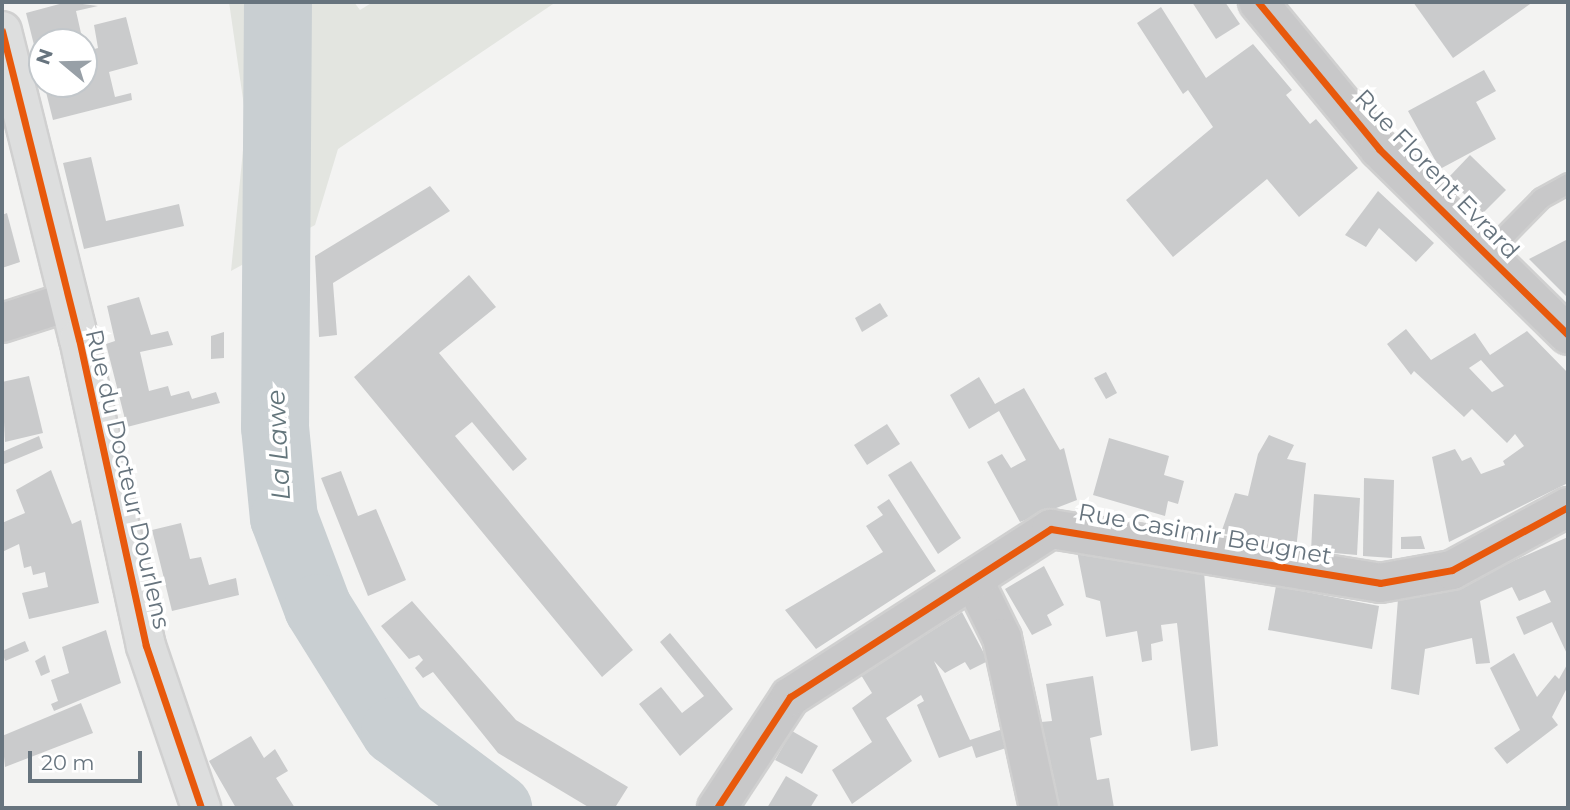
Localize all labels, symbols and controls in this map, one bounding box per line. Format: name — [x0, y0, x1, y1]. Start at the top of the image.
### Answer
north arrow — [28, 28, 98, 98]
text: N — [31, 46, 58, 68]
street label: Rue Florent Evrard — [1349, 83, 1525, 265]
street label: Rue du Docteur Dourlens — [79, 326, 177, 632]
water label: La Lawe — [261, 389, 297, 501]
street label: Rue Casimir Beugnet — [1076, 498, 1334, 570]
scale bar — [32, 736, 145, 780]
text: 20 m — [41, 750, 95, 775]

